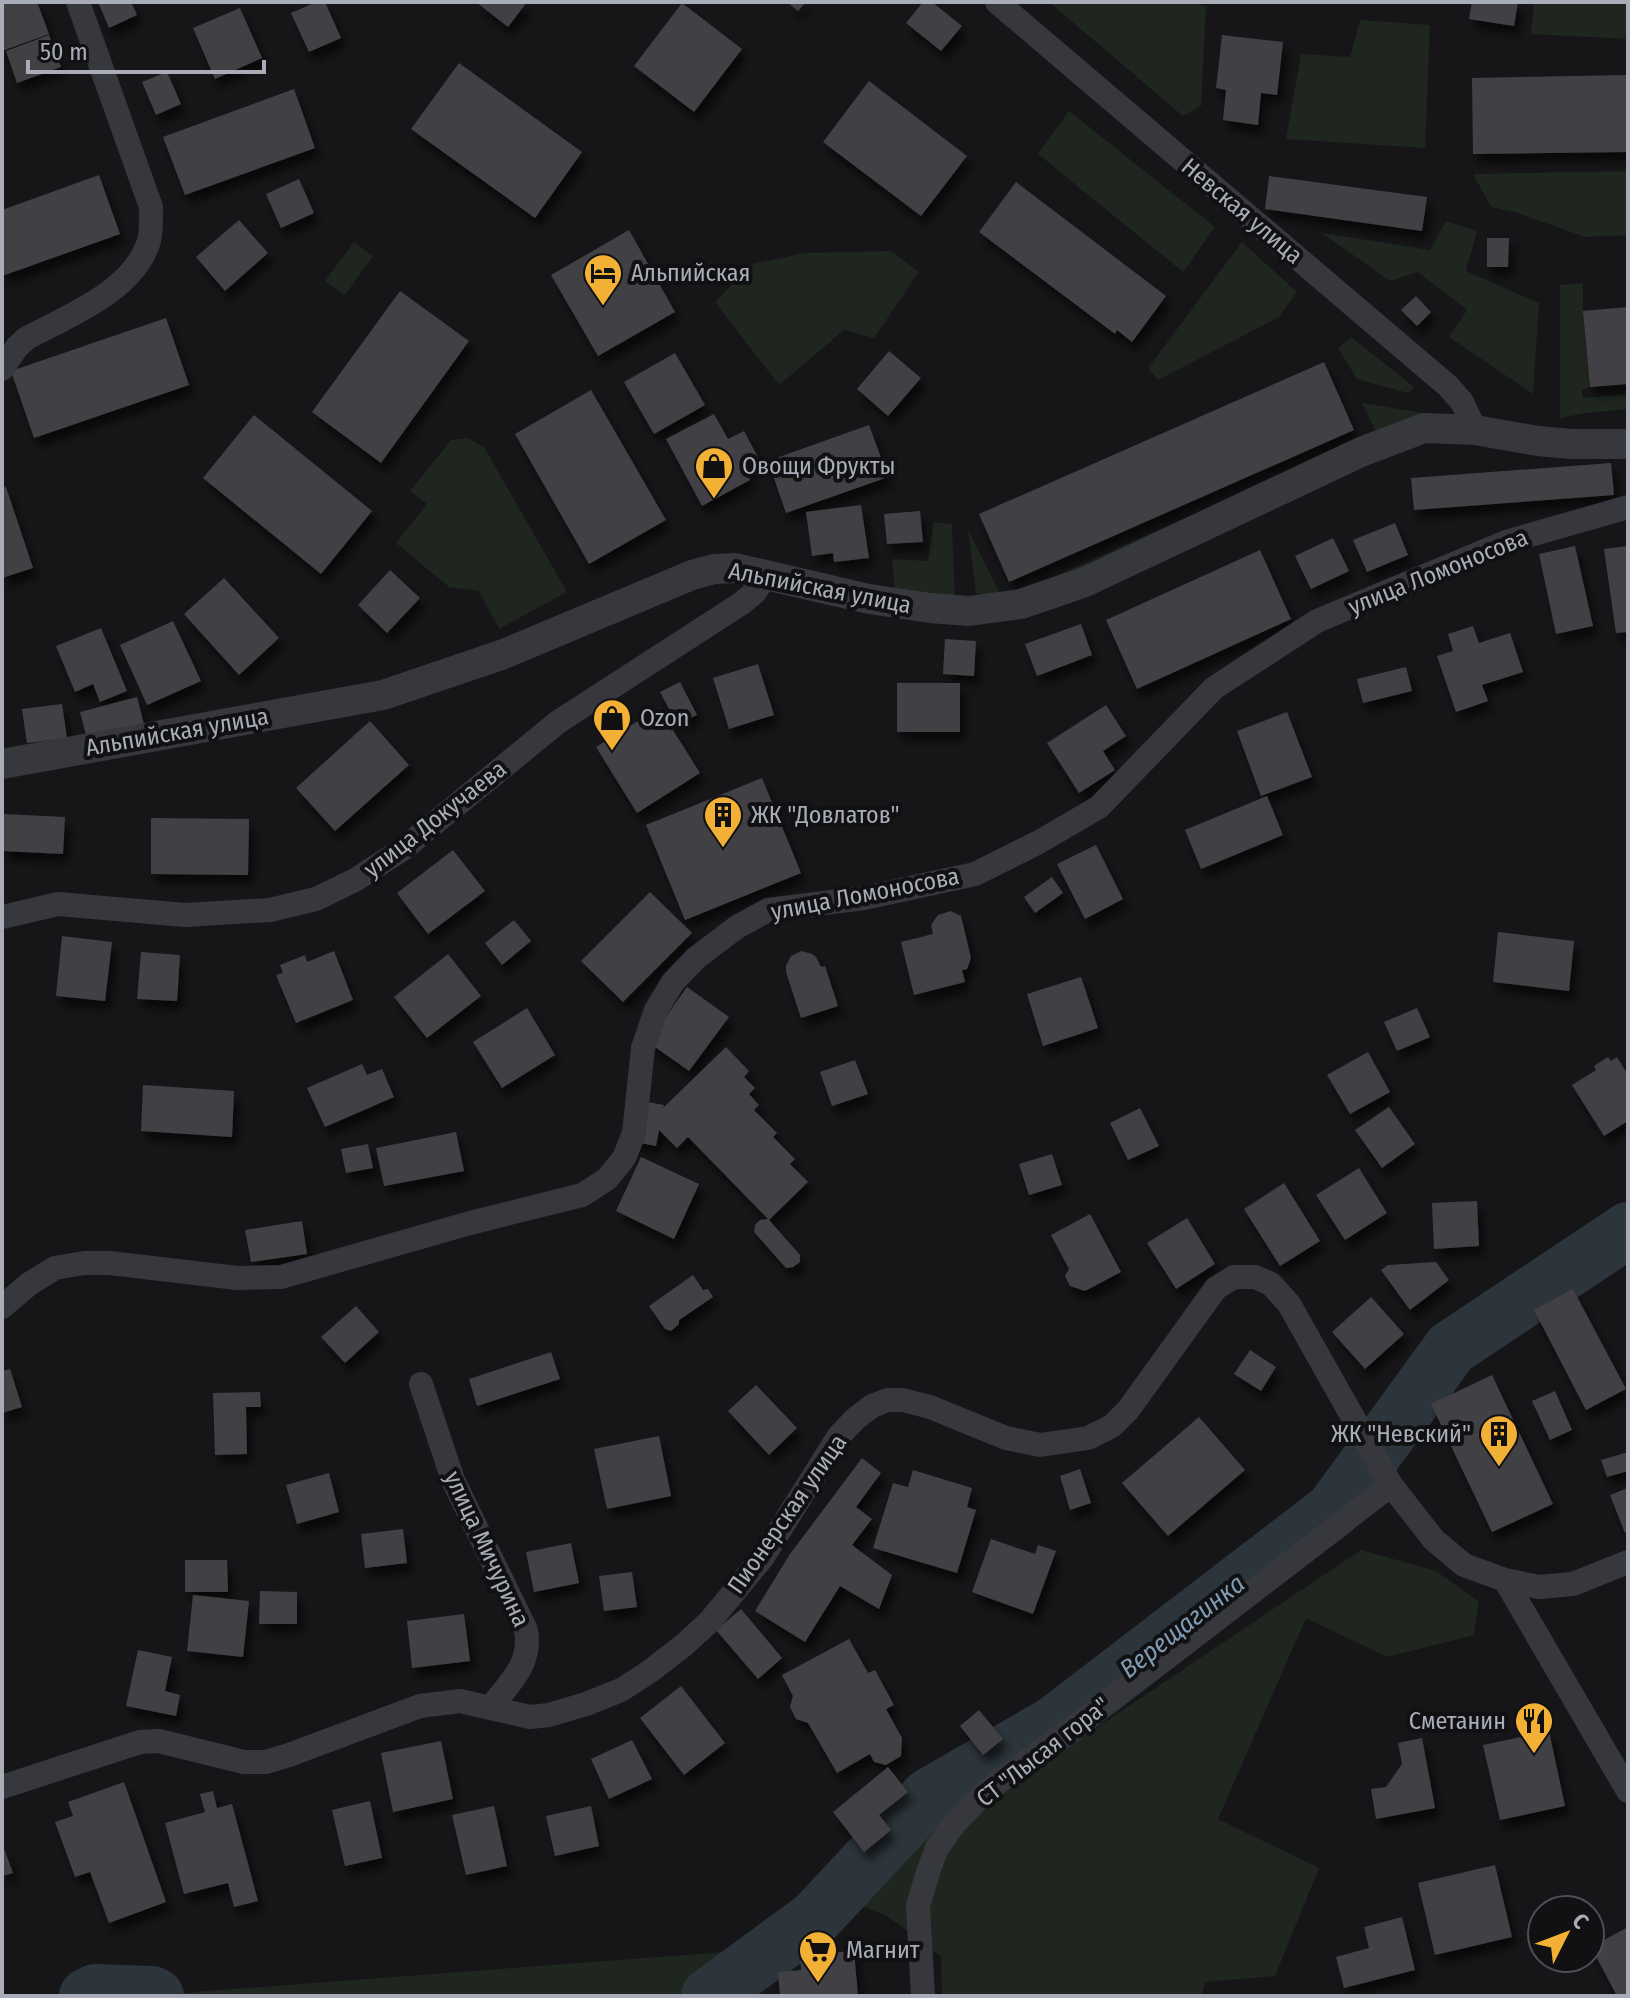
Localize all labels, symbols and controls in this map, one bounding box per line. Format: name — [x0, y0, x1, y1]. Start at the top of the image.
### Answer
scale bar — [28, 24, 264, 74]
text: 50 m — [40, 38, 88, 66]
street label: Невская улица — [1176, 152, 1308, 270]
hotel icon: Альпийская — [582, 252, 624, 307]
place label: Альпийская — [631, 259, 750, 287]
shop icon: Овощи Фрукты — [693, 445, 735, 500]
place label: Овощи Фрукты — [742, 452, 896, 480]
street label: улица Ломоносова — [1344, 523, 1532, 621]
street label: Альпийская улица — [726, 557, 914, 619]
shop icon: Ozon — [591, 697, 633, 752]
street label: Альпийская улица — [83, 702, 271, 762]
place label: Ozon — [640, 704, 689, 732]
street label: улица Докучаева — [358, 755, 512, 883]
building icon: ЖК "Довлатов" — [702, 794, 744, 849]
place label: ЖК "Довлатов" — [751, 801, 900, 829]
street label: улица Ломоносова — [768, 862, 962, 926]
building icon: ЖК "Невский" — [1478, 1413, 1520, 1468]
place label: ЖК "Невский" — [1331, 1420, 1471, 1448]
street label: Пионерская улица — [722, 1429, 852, 1599]
street label: улица Мичурина — [439, 1467, 535, 1631]
water label: Верещагинка — [1114, 1568, 1251, 1685]
street label: СТ "Лысая гора" — [971, 1691, 1115, 1813]
restaurant icon: Сметанин — [1513, 1700, 1555, 1755]
place label: Сметанин — [1409, 1707, 1506, 1735]
north arrow — [1526, 1894, 1606, 1974]
text: С — [1567, 1908, 1595, 1935]
supermarket icon: Магнит — [797, 1929, 839, 1984]
place label: Магнит — [846, 1936, 920, 1964]

